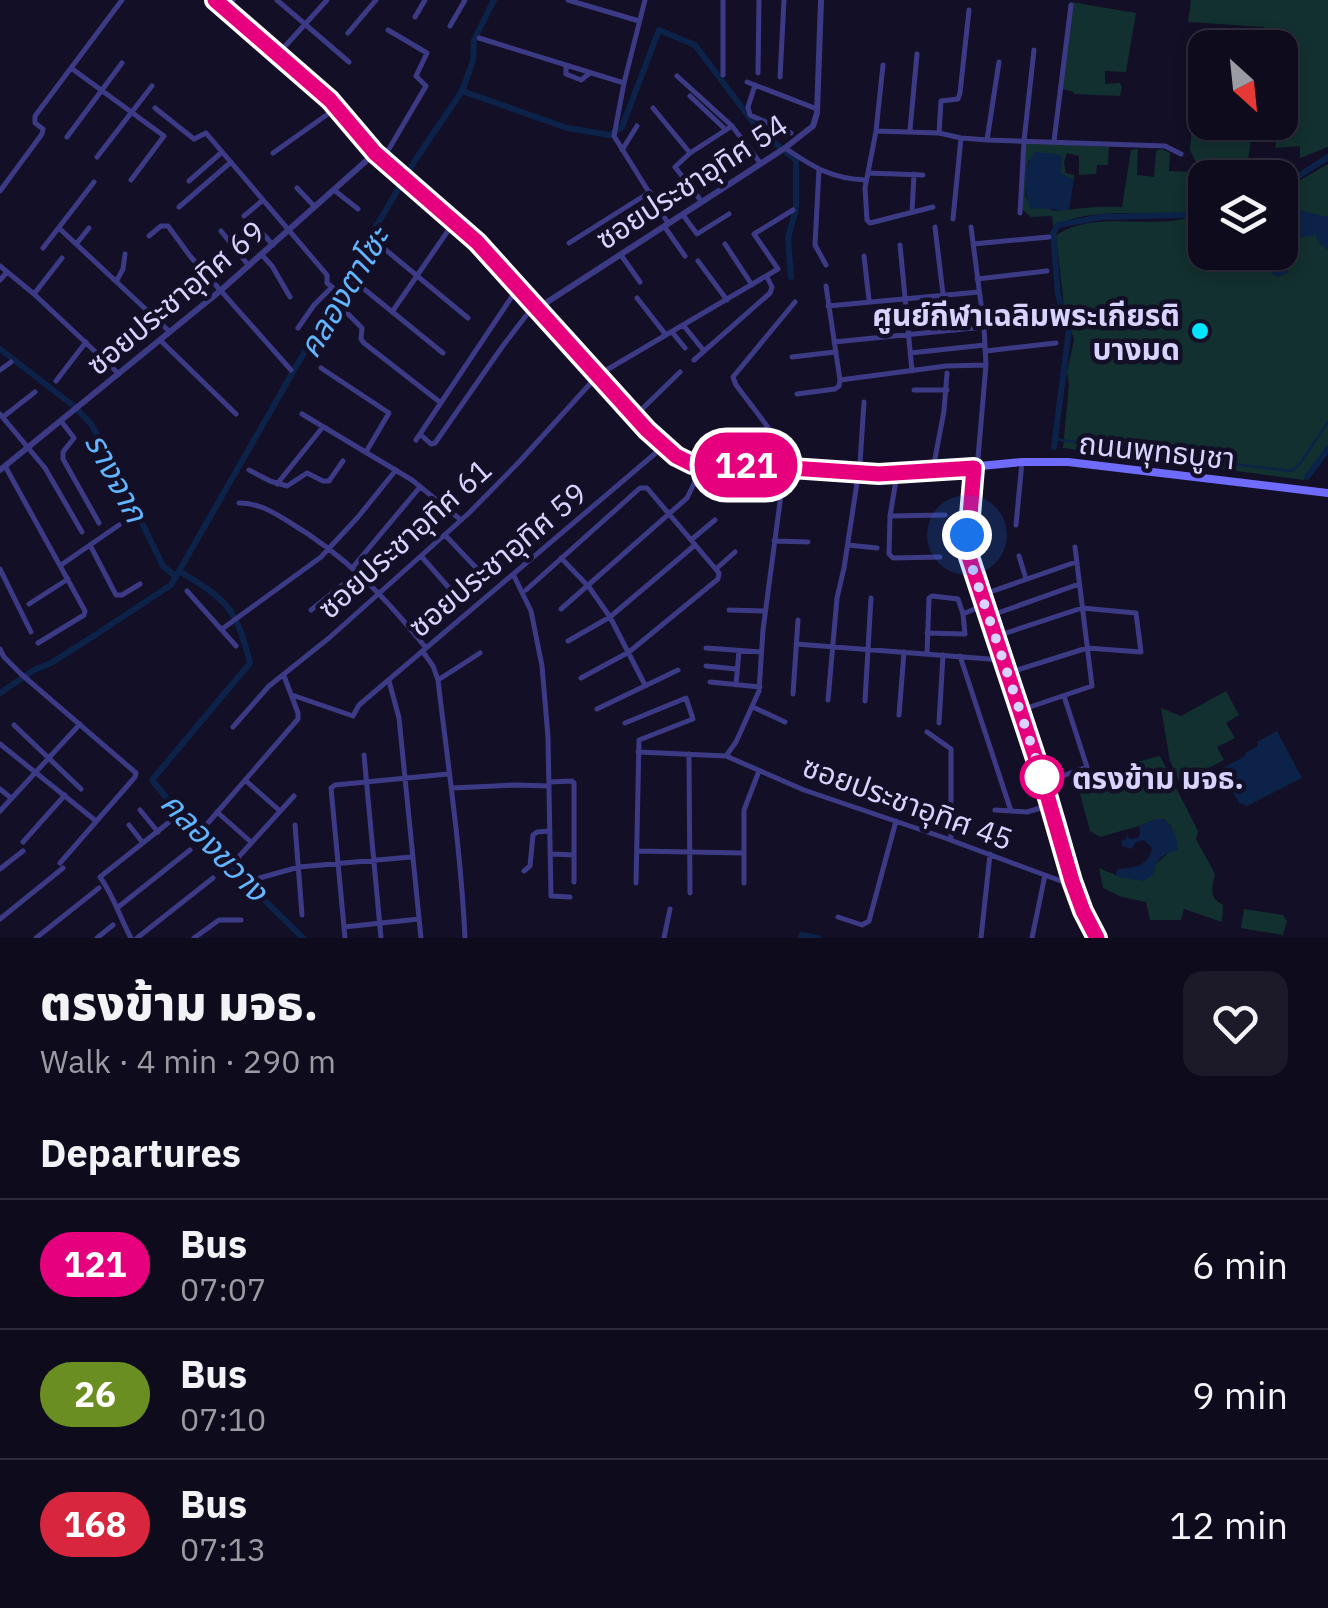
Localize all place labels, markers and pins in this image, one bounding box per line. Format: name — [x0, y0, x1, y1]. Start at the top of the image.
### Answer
place label: ศูนย์กีฬาเฉลิมพระเกียรติ บางมด — [872, 295, 1180, 368]
marker: ศูนย์กีฬาเฉลิมพระเกียรติ บางมด — [1189, 320, 1211, 342]
marker: ตรงข้าม มจธ. — [1021, 756, 1063, 798]
place label: ตรงข้าม มจธ. — [1072, 758, 1244, 797]

